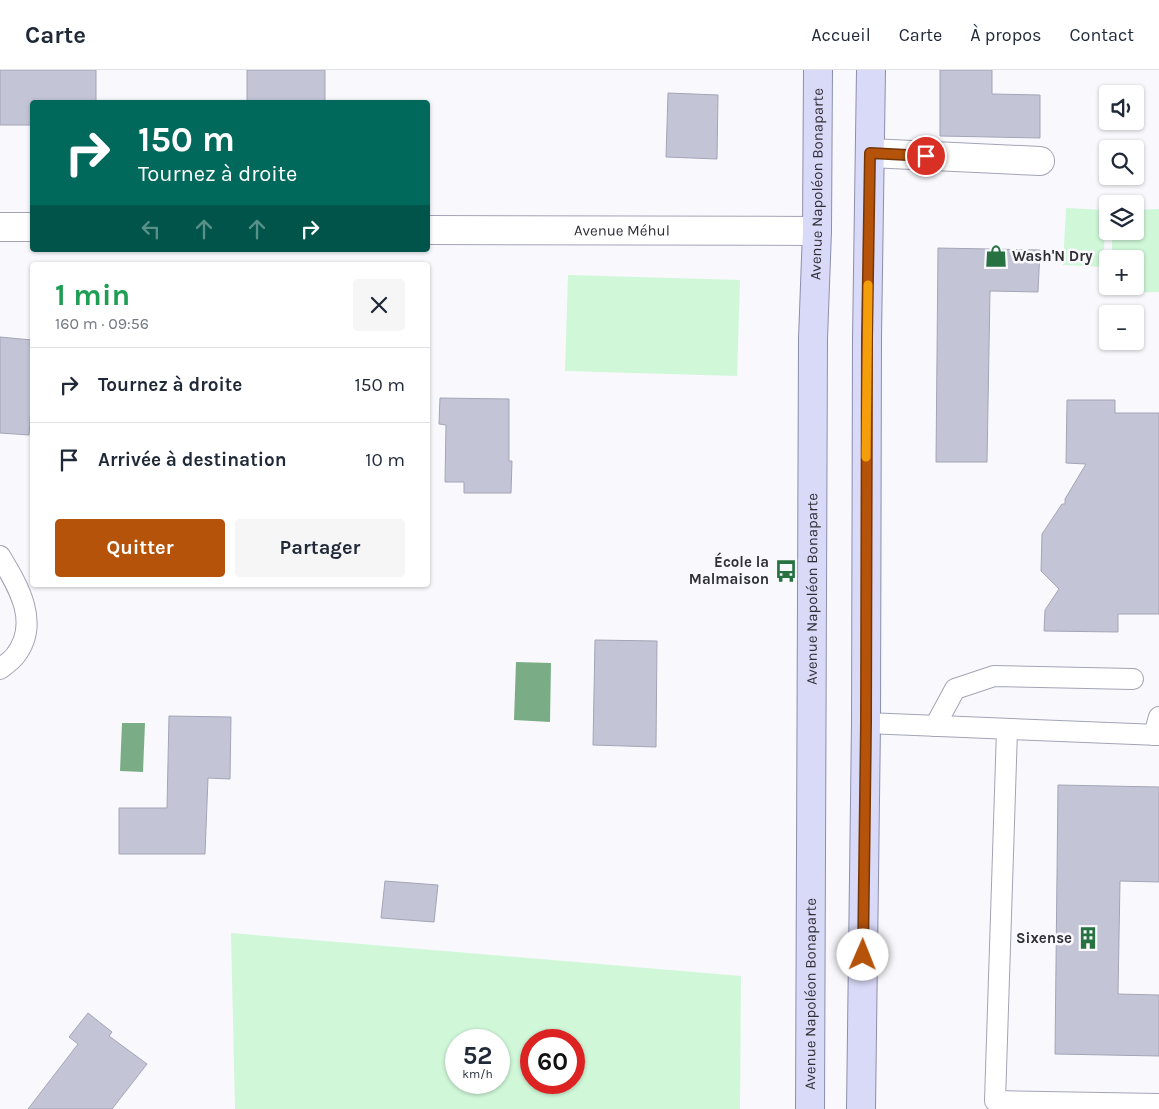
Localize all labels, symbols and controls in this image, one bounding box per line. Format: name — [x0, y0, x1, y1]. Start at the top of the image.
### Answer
text: Carte — [25, 21, 86, 49]
text: Accueil — [811, 24, 871, 46]
text: Carte — [899, 24, 942, 46]
text: À propos — [970, 24, 1042, 46]
text: Contact — [1070, 24, 1134, 46]
map controls — [1099, 85, 1144, 350]
button: sound — [1099, 85, 1144, 130]
street label: Avenue Napoléon Bonaparte — [806, 88, 827, 280]
text: 150 m — [138, 119, 235, 160]
icon: right — [55, 120, 120, 185]
pin — [905, 135, 947, 177]
button: search — [1099, 140, 1144, 185]
icon: arrive — [912, 142, 940, 170]
text: Tournez à droite — [138, 161, 297, 187]
button: layers — [1099, 195, 1144, 240]
icon: left — [137, 215, 165, 243]
icon: ahead — [190, 215, 218, 243]
icon: ahead — [243, 215, 271, 243]
icon: right — [296, 215, 324, 243]
street label: Avenue Méhul — [574, 221, 670, 240]
shop icon: Wash'N Dry — [983, 243, 1009, 269]
place label: Wash'N Dry — [1012, 247, 1093, 265]
button: + — [1099, 250, 1144, 295]
text: 1 min — [55, 277, 130, 313]
button: close — [353, 279, 405, 331]
button: − — [1099, 305, 1144, 350]
text: 160 m · 09:56 — [55, 314, 149, 333]
icon: right — [55, 371, 83, 399]
text: Tournez à droite — [98, 374, 242, 396]
text: 150 m — [354, 374, 405, 396]
icon: arrive — [55, 446, 83, 474]
text: Arrivée à destination — [98, 449, 287, 471]
text: 10 m — [365, 449, 405, 471]
street label: Avenue Napoléon Bonaparte — [803, 493, 821, 685]
button: Quitter — [55, 519, 225, 577]
button: Partager — [235, 519, 405, 577]
place label: École la Malmaison — [689, 552, 769, 588]
bus stop icon: École la Malmaison — [773, 558, 799, 584]
street label: Avenue Napoléon Bonaparte — [801, 898, 820, 1090]
building icon: Sixense — [1075, 925, 1101, 951]
position arrow — [836, 928, 888, 980]
place label: Sixense — [1016, 929, 1072, 947]
speed limit sign: 60 — [520, 1029, 585, 1094]
text: 52 — [463, 1041, 492, 1070]
text: km/h — [462, 1067, 493, 1081]

